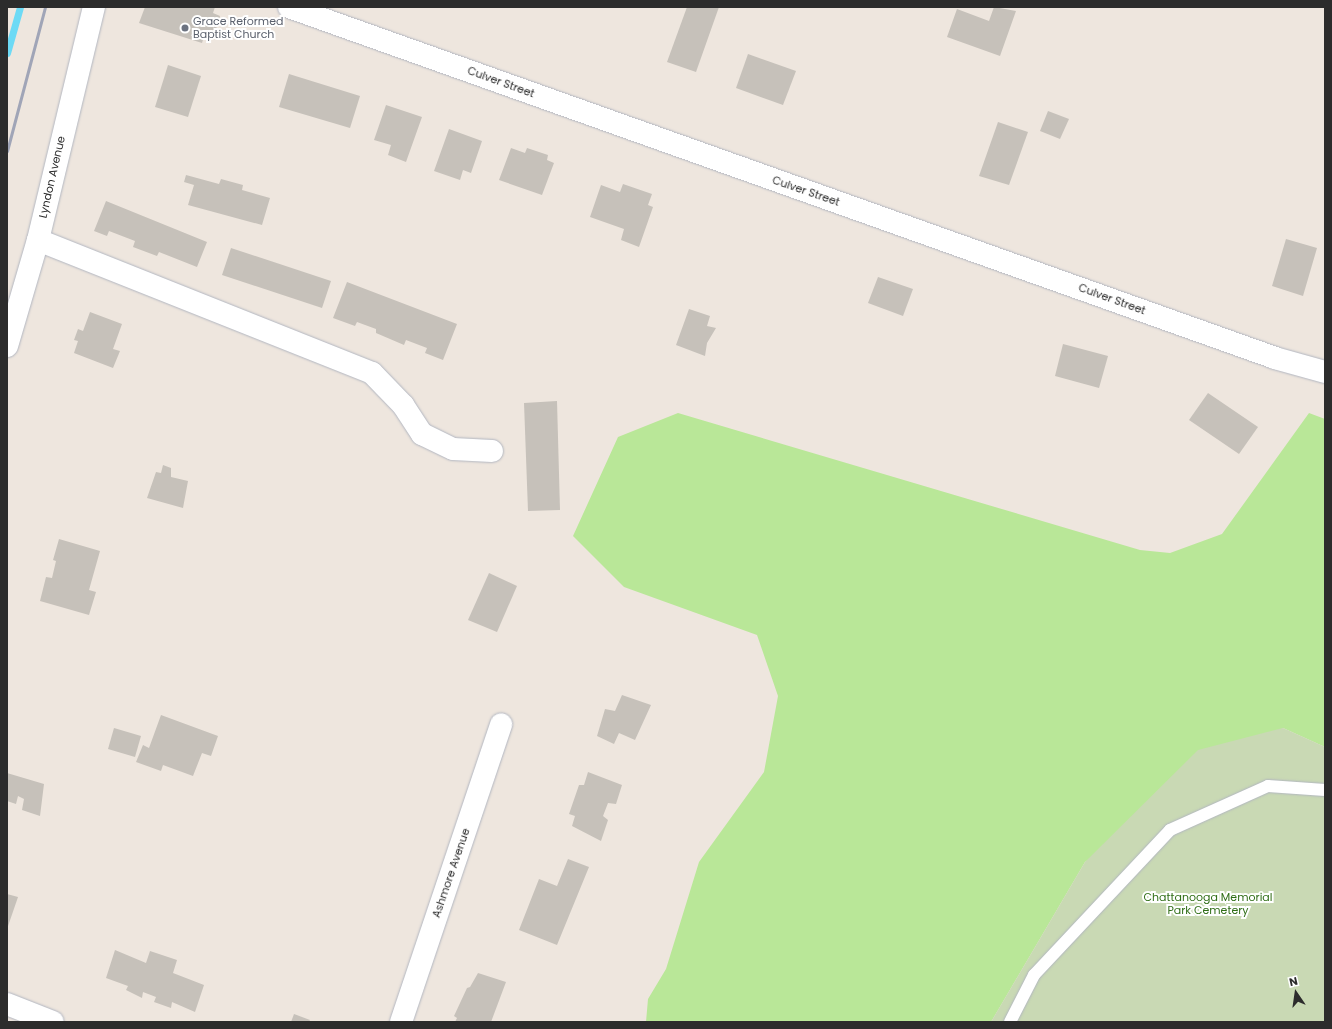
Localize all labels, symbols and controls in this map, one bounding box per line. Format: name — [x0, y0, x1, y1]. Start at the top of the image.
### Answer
place label: Grace Reformed Baptist Church — [193, 15, 283, 41]
marker: Grace Reformed Baptist Church — [180, 23, 190, 33]
street label: Culver Street — [466, 64, 536, 100]
street label: Lyndon Avenue — [36, 135, 68, 219]
street label: Culver Street — [771, 173, 841, 209]
street label: Culver Street — [1077, 281, 1147, 317]
street label: Ashmore Avenue — [430, 827, 472, 919]
park label: Chattanooga Memorial Park Cemetery — [1144, 891, 1272, 917]
north arrow — [1276, 973, 1316, 1013]
text: N — [1287, 973, 1299, 990]

